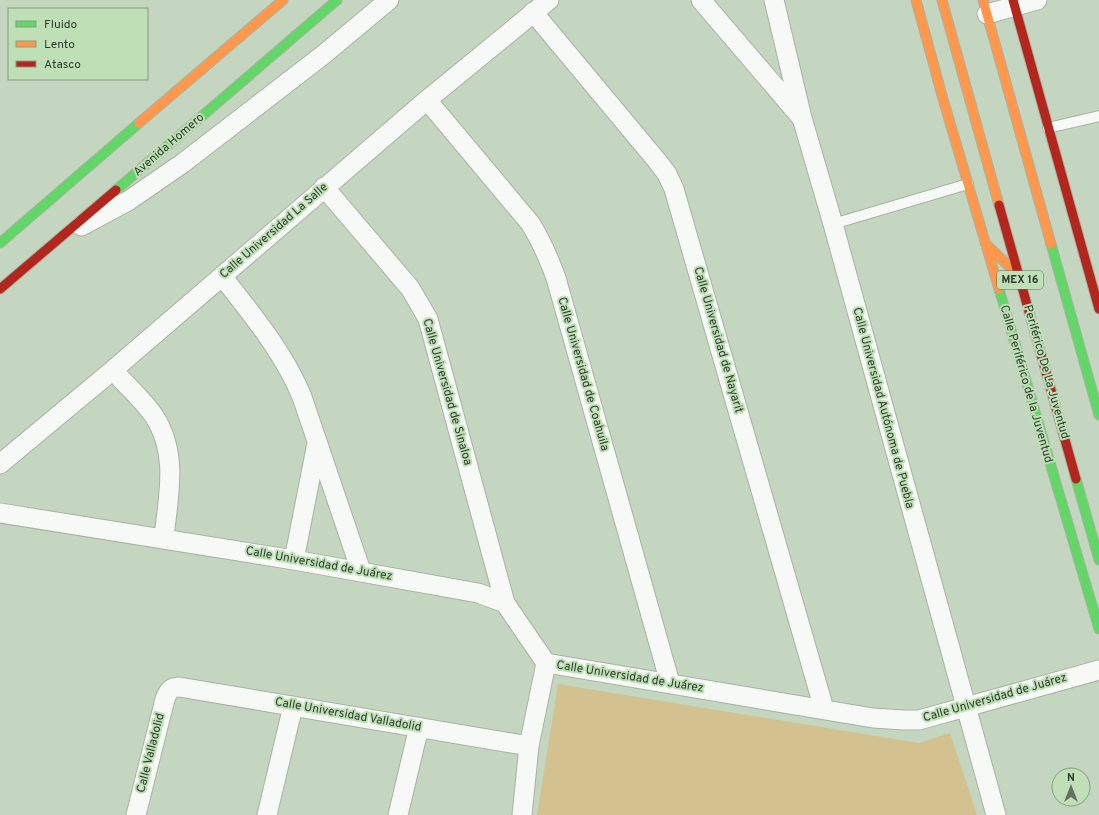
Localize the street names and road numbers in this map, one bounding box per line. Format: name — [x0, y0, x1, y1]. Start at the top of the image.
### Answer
street label: Avenida Homero — [130, 110, 208, 180]
street label: Calle Universidad La Salle — [216, 180, 332, 282]
street label: Calle Universidad de Nayarit — [689, 265, 747, 415]
road number: MEX 16 — [997, 271, 1043, 289]
street label: Calle Universidad de Coahuila — [553, 295, 613, 453]
street label: Calle Periférico de la Juventud — [996, 303, 1056, 465]
street label: Periférico De La Juventud — [1019, 303, 1073, 441]
street label: Calle Universidad Autónoma de Puebla — [848, 306, 918, 510]
street label: Calle Universidad de Sinaloa — [418, 317, 476, 467]
street label: Calle Universidad de Juárez — [244, 543, 394, 585]
street label: Calle Universidad de Juárez — [555, 657, 705, 697]
street label: Calle Universidad de Juárez — [921, 670, 1069, 726]
street label: Calle Universidad Valladolid — [274, 694, 422, 736]
street label: Calle Valladolid — [133, 711, 169, 795]

